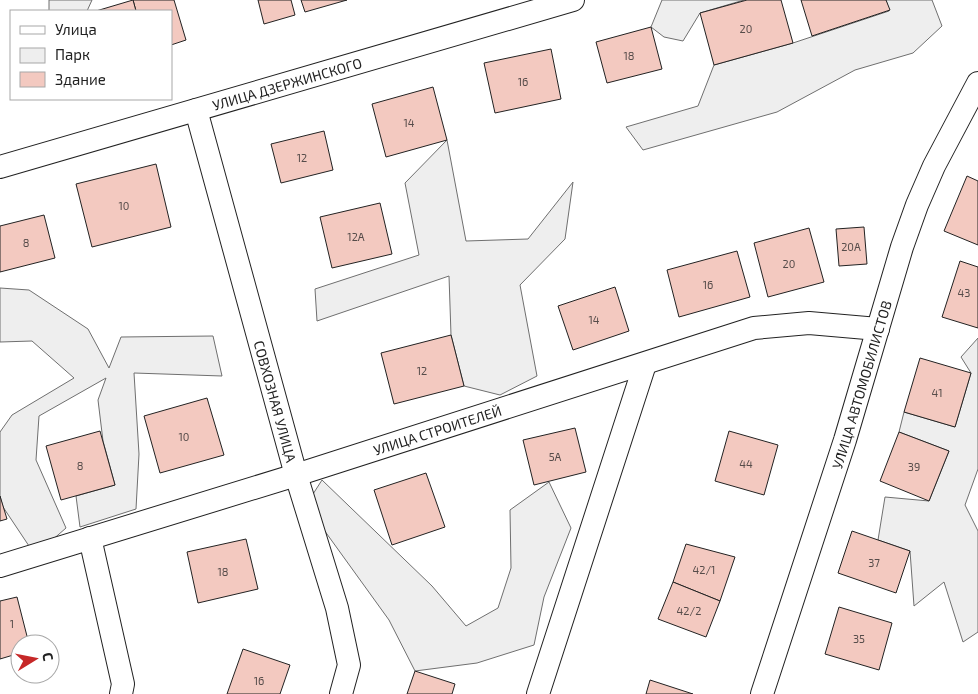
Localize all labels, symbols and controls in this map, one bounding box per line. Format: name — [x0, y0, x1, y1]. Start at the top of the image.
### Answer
legend — [10, 10, 172, 100]
text: Улица — [55, 20, 97, 38]
house number: 20 — [740, 22, 752, 35]
text: Парк — [55, 45, 90, 63]
house number: 18 — [623, 49, 635, 62]
street label: УЛИЦА ДЗЕРЖИНСКОГО — [210, 54, 364, 113]
text: Здание — [55, 70, 106, 88]
house number: 16 — [518, 75, 528, 88]
house number: 14 — [403, 116, 415, 129]
house number: 12 — [297, 151, 307, 164]
house number: 10 — [118, 199, 130, 212]
house number: 12А — [347, 230, 365, 243]
house number: 8 — [23, 236, 29, 249]
house number: 20А — [841, 240, 861, 253]
house number: 20 — [783, 257, 795, 270]
house number: 16 — [703, 278, 713, 291]
house number: 43 — [958, 286, 970, 299]
street label: УЛИЦА АВТОМОБИЛИСТОВ — [828, 298, 894, 471]
house number: 14 — [588, 313, 600, 326]
street label: СОВХОЗНАЯ УЛИЦА — [251, 339, 301, 464]
house number: 12 — [417, 364, 427, 377]
house number: 41 — [931, 386, 943, 399]
street label: УЛИЦА СТРОИТЕЛЕЙ — [371, 401, 503, 458]
house number: 10 — [178, 430, 190, 443]
house number: 5А — [549, 450, 562, 463]
house number: 44 — [739, 457, 753, 470]
house number: 8 — [77, 459, 83, 472]
house number: 39 — [908, 460, 920, 473]
house number: 37 — [868, 556, 880, 569]
house number: 42/1 — [692, 563, 716, 576]
house number: 18 — [217, 565, 229, 578]
house number: 42/2 — [677, 604, 701, 617]
house number: 1 — [10, 617, 14, 630]
house number: 35 — [853, 632, 865, 645]
north arrow — [10, 634, 60, 684]
text: С — [39, 651, 57, 662]
house number: 16 — [254, 674, 264, 687]

